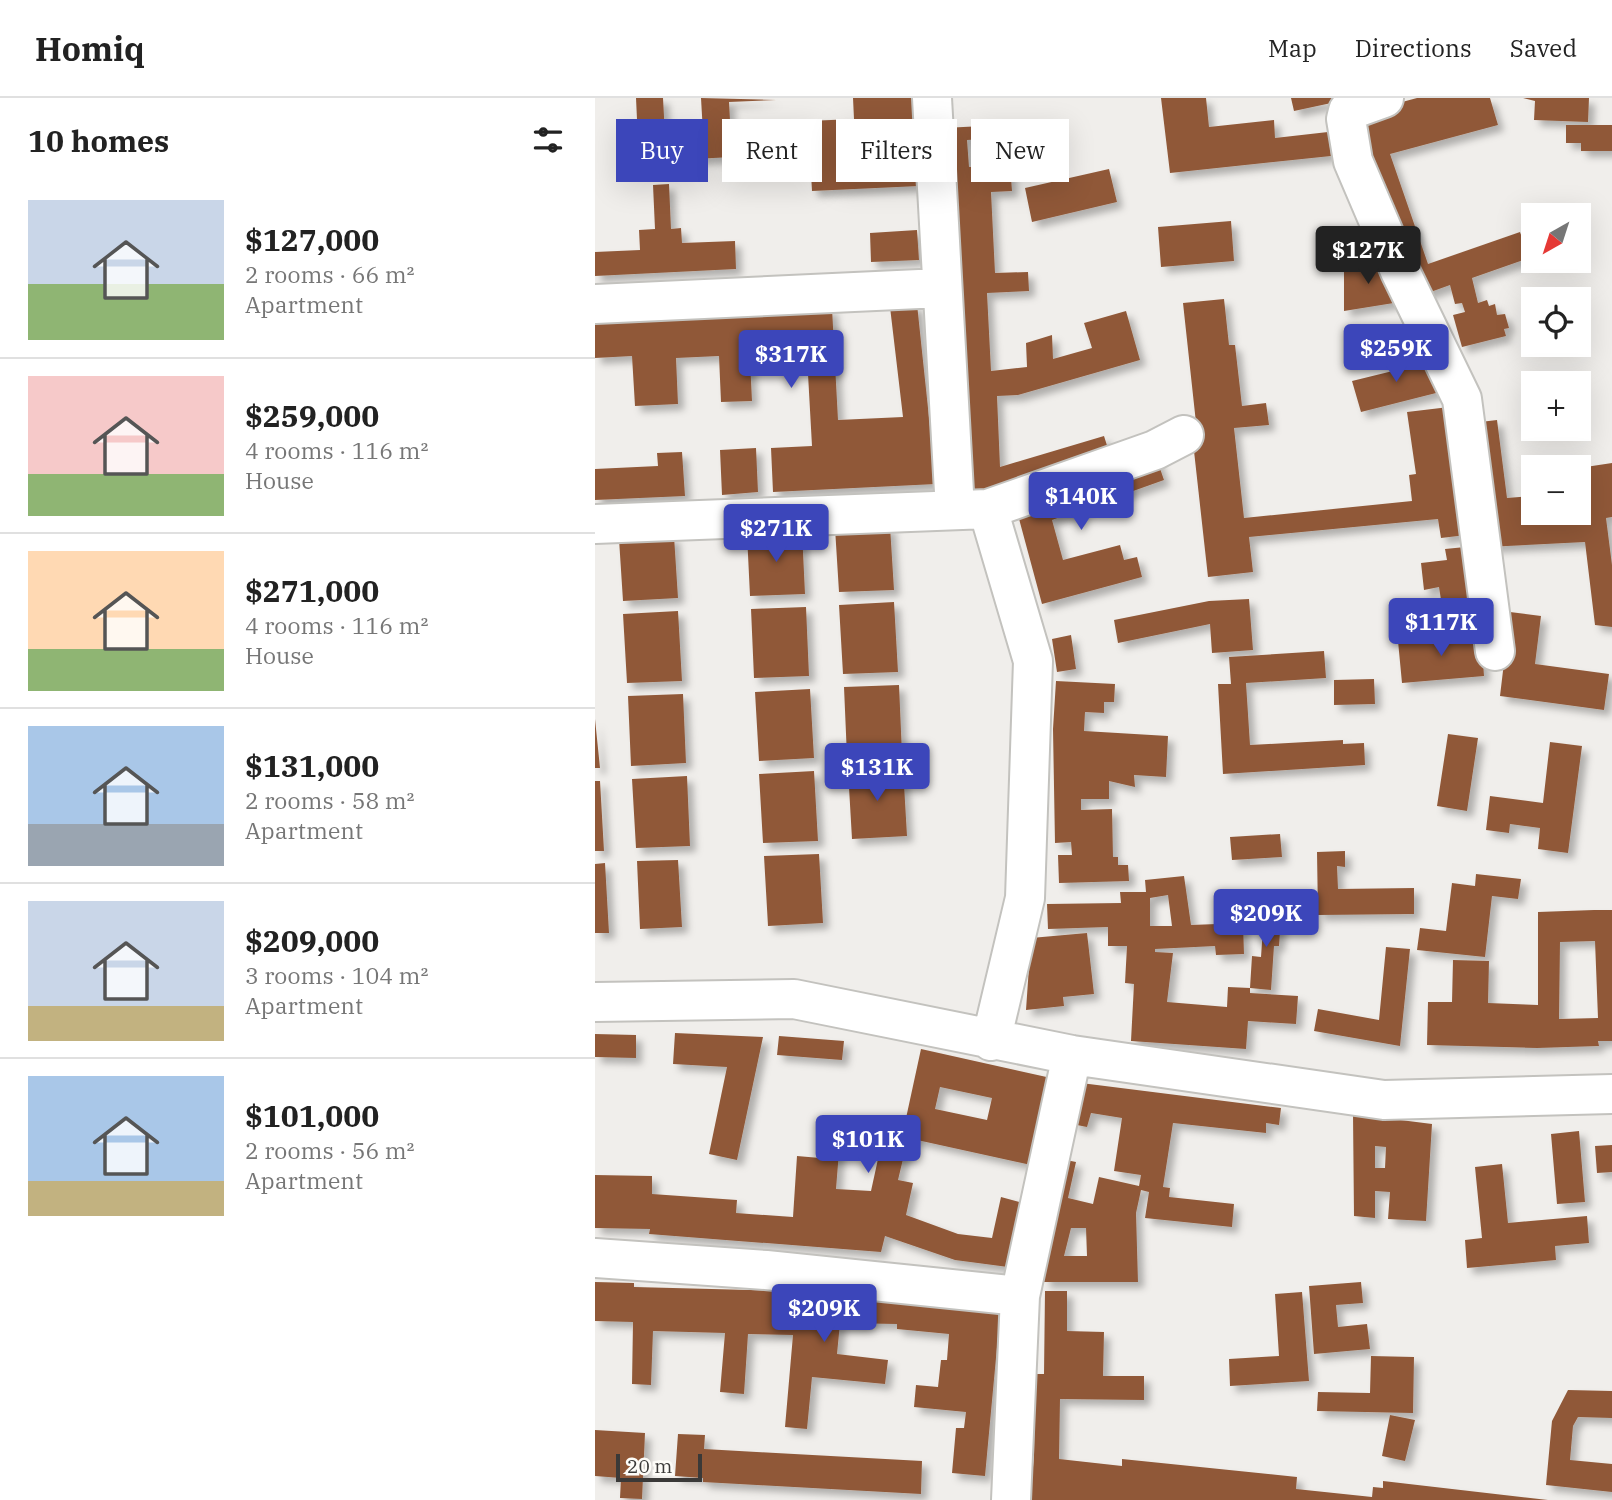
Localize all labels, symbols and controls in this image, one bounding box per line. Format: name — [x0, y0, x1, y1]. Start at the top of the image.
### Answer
text: Homiq — [35, 27, 145, 70]
text: Map — [1268, 32, 1317, 64]
text: Directions — [1355, 32, 1472, 64]
text: Saved — [1510, 32, 1577, 64]
chip: Buy — [616, 119, 708, 182]
chip: Rent — [722, 119, 822, 182]
chip: Filters — [836, 119, 957, 182]
chip: New — [971, 119, 1069, 182]
text: 10 homes — [28, 121, 169, 160]
icon: filters — [529, 121, 567, 159]
north arrow — [1521, 203, 1591, 273]
map controls — [1521, 203, 1591, 525]
text: $127,000 — [245, 220, 379, 259]
pin: $127K — [1319, 226, 1417, 286]
icon: home — [84, 228, 168, 312]
text: $127K — [1332, 234, 1404, 264]
text: 2 rooms · 66 m² — [245, 259, 415, 289]
button: locate — [1521, 287, 1591, 357]
text: Apartment — [245, 289, 363, 319]
pin: $259K — [1347, 324, 1445, 384]
pin: $317K — [742, 330, 840, 390]
text: $259K — [1360, 332, 1432, 362]
text: $317K — [755, 338, 827, 368]
button: + — [1521, 371, 1591, 441]
text: $259,000 — [245, 396, 379, 435]
icon: home — [84, 404, 168, 488]
text: 4 rooms · 116 m² — [245, 435, 428, 465]
button: − — [1521, 455, 1591, 525]
text: House — [245, 465, 314, 495]
pin: $140K — [1032, 472, 1130, 532]
text: $140K — [1045, 480, 1117, 510]
pin: $271K — [727, 504, 825, 564]
text: $271K — [740, 512, 812, 542]
text: $271,000 — [245, 571, 379, 610]
icon: home — [84, 579, 168, 663]
pin: $117K — [1392, 598, 1490, 658]
text: $117K — [1405, 606, 1477, 636]
text: 4 rooms · 116 m² — [245, 610, 428, 640]
text: House — [245, 640, 314, 670]
pin: $131K — [828, 744, 926, 803]
text: $131,000 — [245, 746, 379, 785]
text: $131K — [841, 751, 913, 781]
icon: home — [84, 754, 168, 838]
text: 2 rooms · 58 m² — [245, 785, 415, 815]
text: Apartment — [245, 815, 363, 845]
pin: $209K — [1217, 890, 1315, 949]
text: $209K — [1230, 897, 1302, 927]
text: $209,000 — [245, 921, 379, 960]
icon: home — [84, 929, 168, 1013]
text: 3 rooms · 104 m² — [245, 960, 428, 990]
text: Apartment — [245, 990, 363, 1020]
text: $101,000 — [245, 1096, 379, 1135]
icon: home — [84, 1104, 168, 1188]
pin: $101K — [819, 1116, 917, 1175]
text: $101K — [832, 1123, 904, 1153]
text: 2 rooms · 56 m² — [245, 1135, 415, 1165]
text: Apartment — [245, 1165, 363, 1195]
pin: $209K — [775, 1284, 873, 1344]
text: $209K — [788, 1292, 860, 1322]
scale bar — [616, 1451, 702, 1483]
text: 20 m — [627, 1454, 672, 1478]

